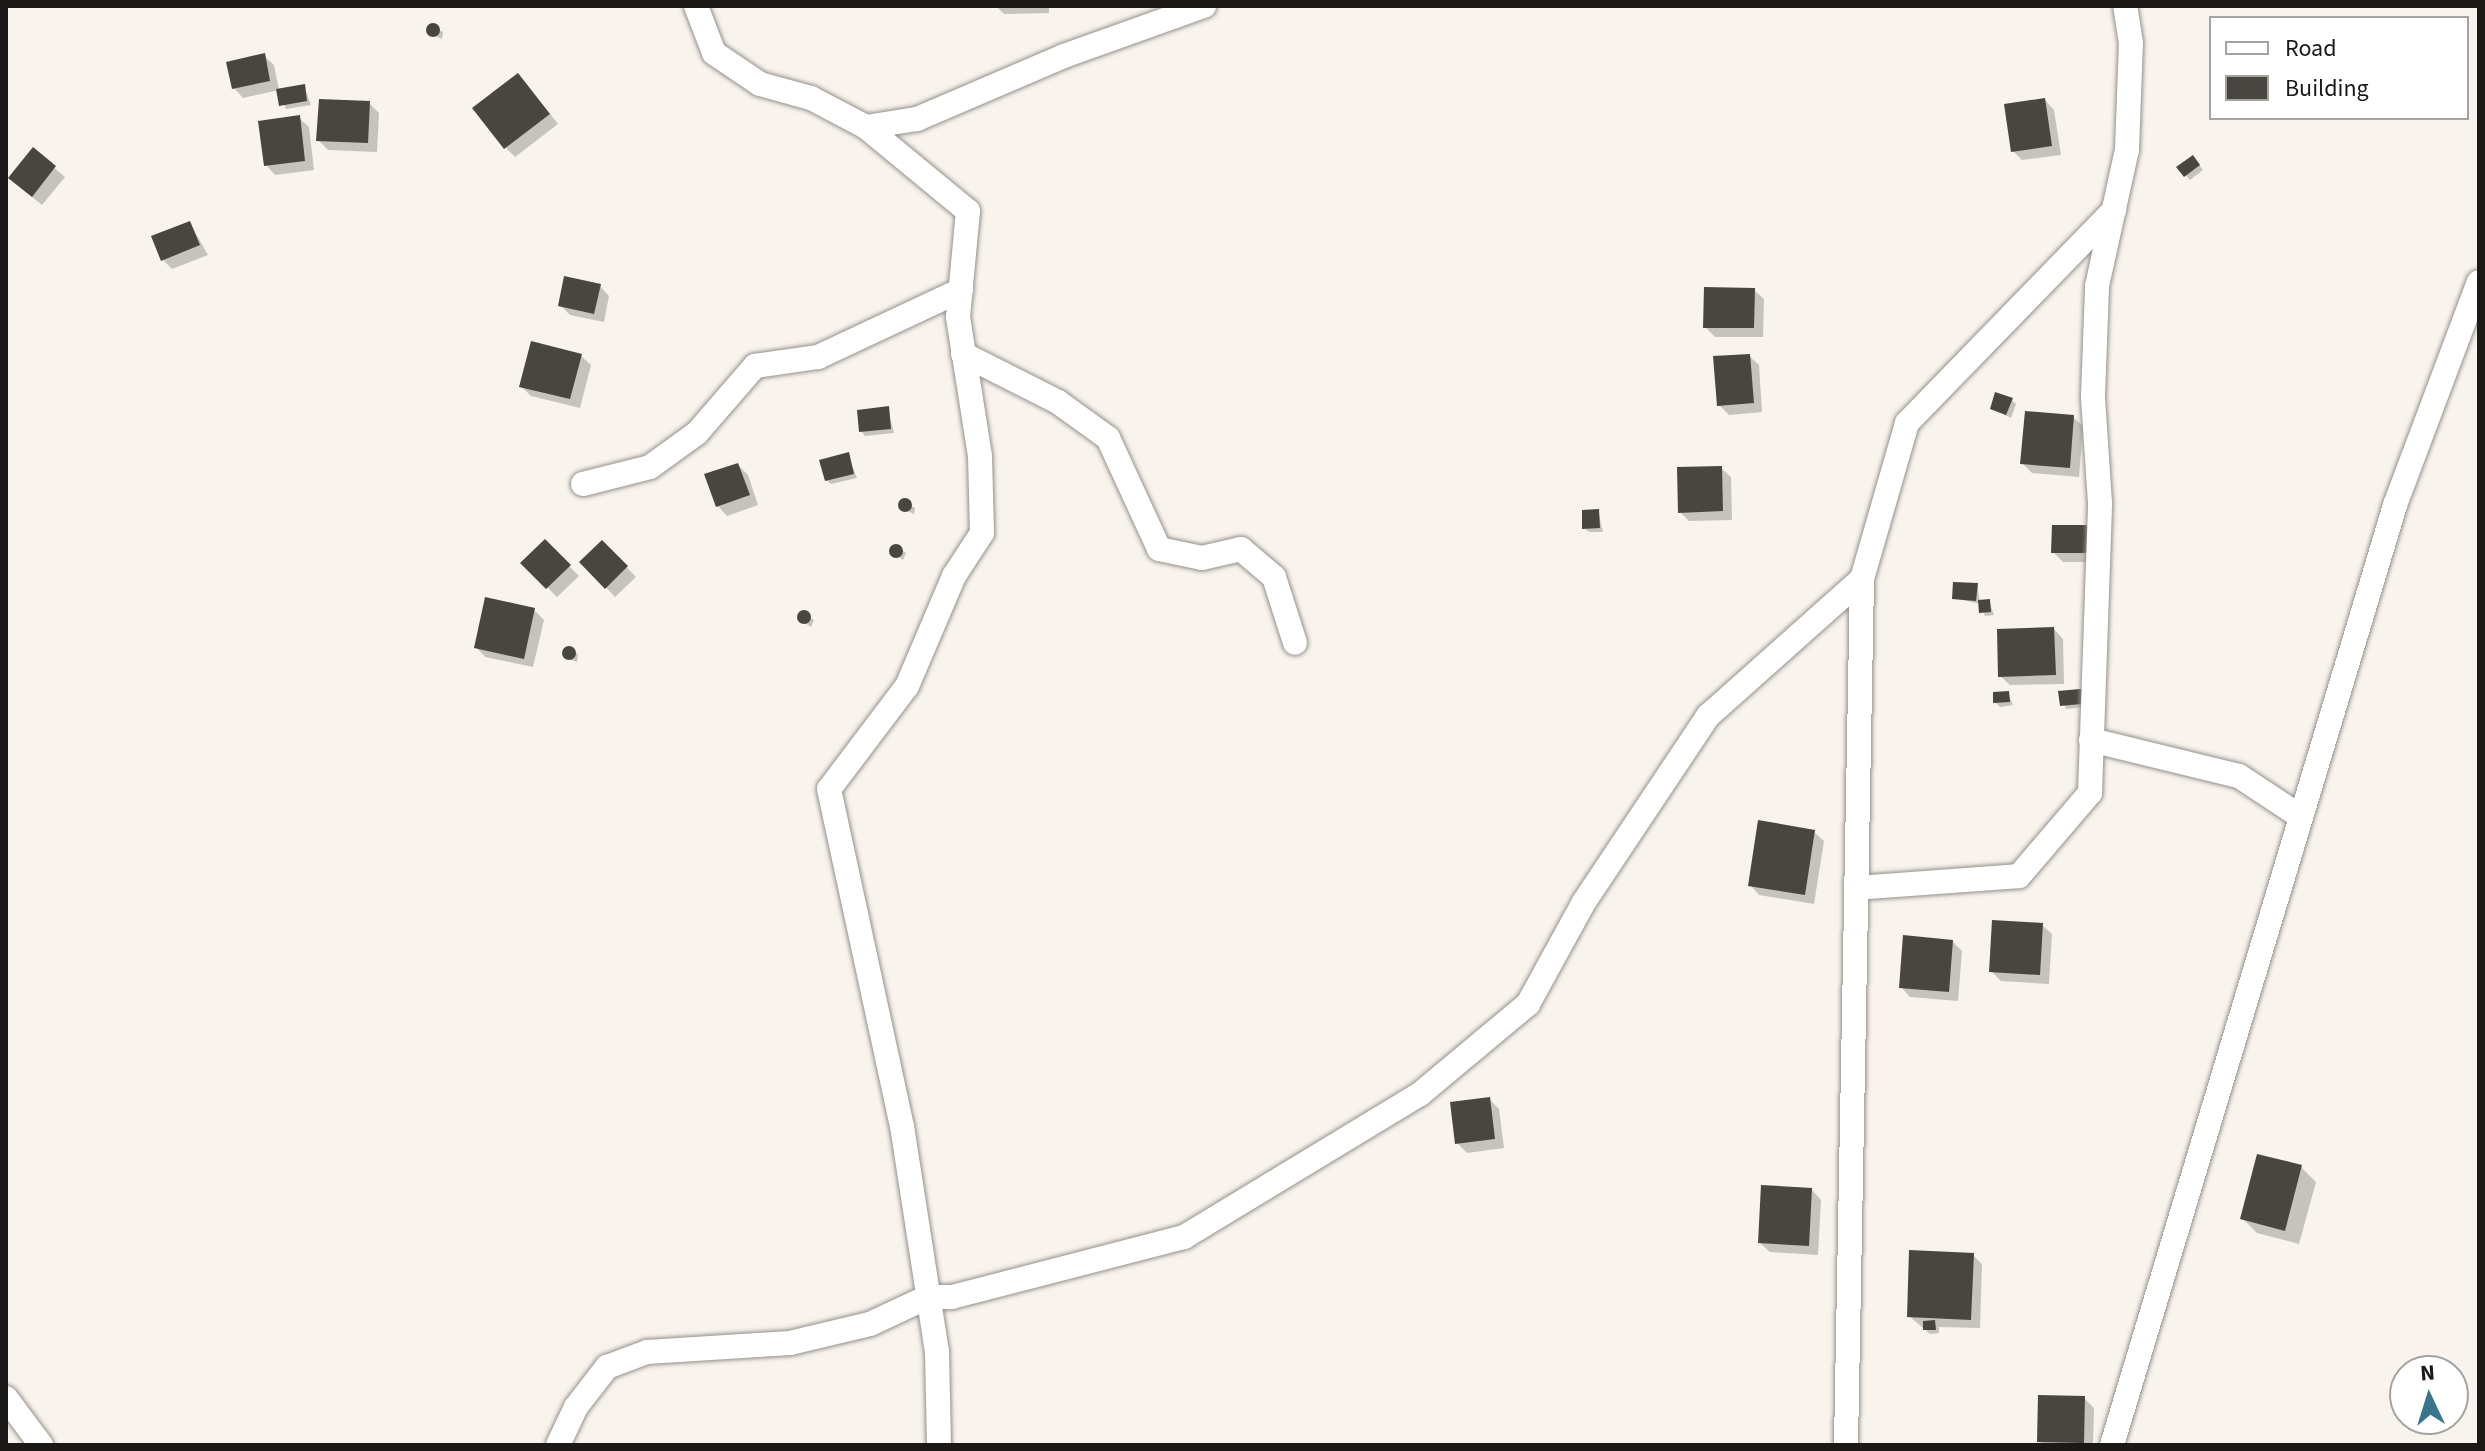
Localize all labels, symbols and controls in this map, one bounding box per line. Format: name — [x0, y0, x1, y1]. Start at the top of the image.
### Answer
legend — [2209, 16, 2469, 120]
text: Road — [2285, 31, 2337, 66]
text: Building — [2285, 71, 2369, 106]
north arrow — [2389, 1355, 2469, 1435]
text: N — [2419, 1357, 2436, 1390]

